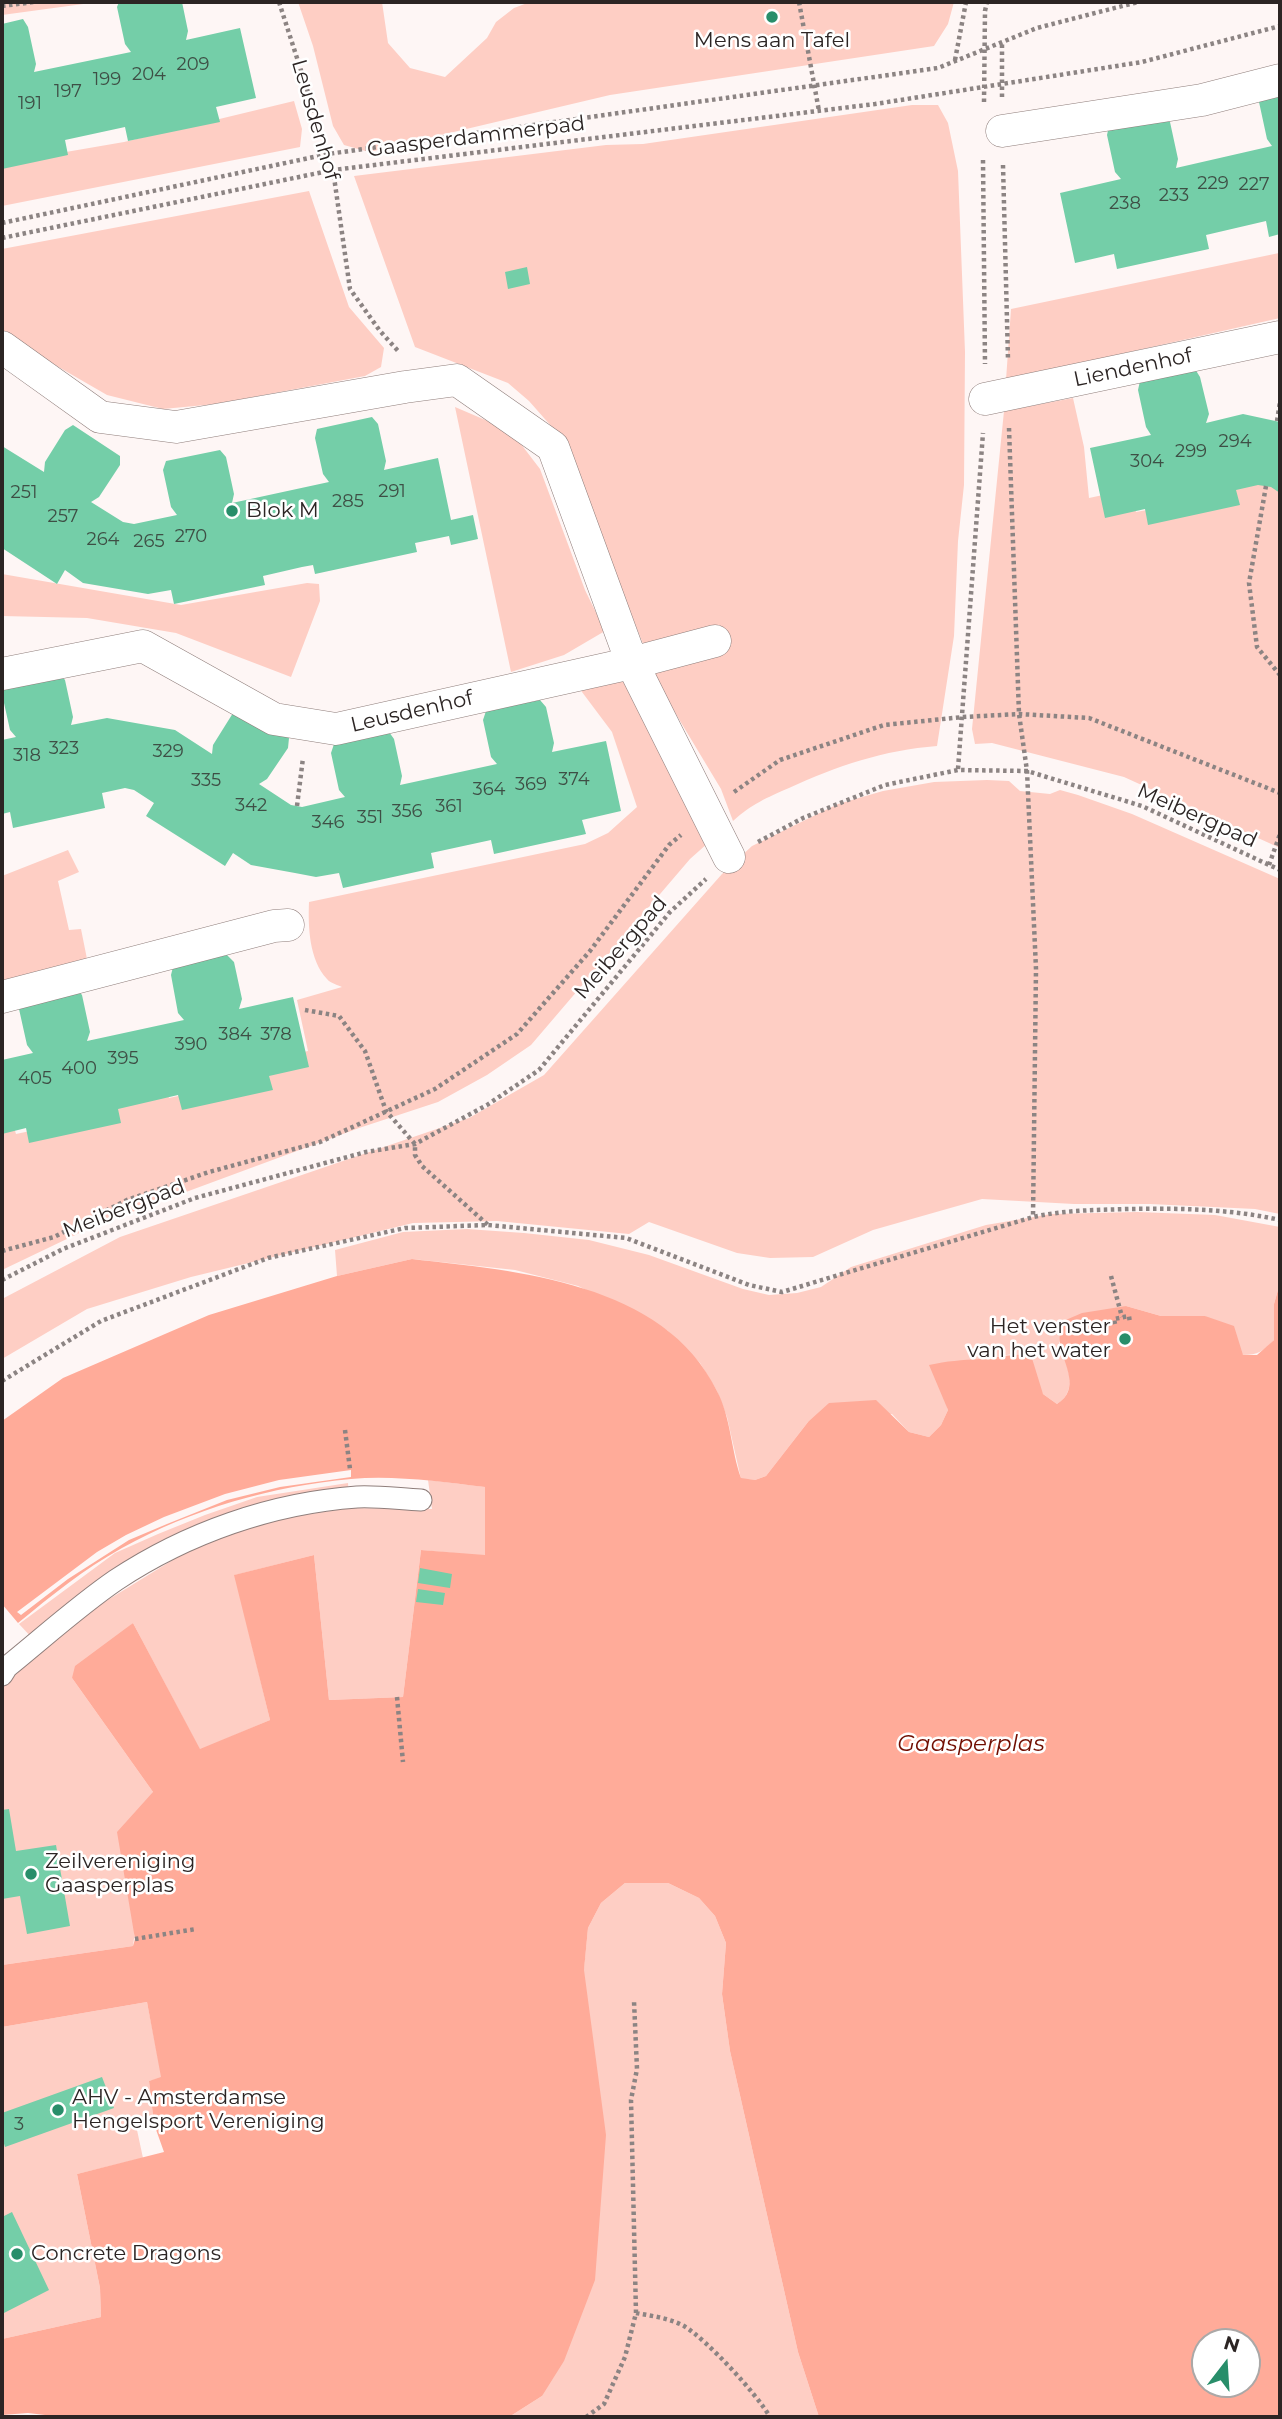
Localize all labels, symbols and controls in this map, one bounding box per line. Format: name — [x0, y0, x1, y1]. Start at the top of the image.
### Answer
marker: Mens aan Tafel — [764, 9, 780, 25]
place label: Mens aan Tafel — [694, 28, 850, 54]
house number: 209 — [176, 54, 210, 76]
street label: Leusdenhof — [286, 57, 344, 183]
house number: 204 — [132, 64, 166, 86]
house number: 199 — [93, 69, 121, 91]
house number: 197 — [54, 81, 82, 103]
house number: 191 — [18, 93, 42, 115]
street label: Gaasperdammerpad — [366, 111, 586, 163]
house number: 229 — [1197, 173, 1229, 195]
house number: 227 — [1238, 174, 1270, 196]
house number: 233 — [1159, 185, 1189, 207]
house number: 238 — [1109, 193, 1141, 215]
street label: Liendenhof — [1071, 343, 1195, 393]
house number: 294 — [1218, 431, 1252, 453]
house number: 299 — [1175, 441, 1207, 463]
house number: 304 — [1130, 451, 1164, 473]
house number: 291 — [378, 481, 406, 503]
house number: 251 — [11, 482, 37, 504]
house number: 285 — [332, 491, 364, 513]
place label: Blok M — [246, 498, 319, 524]
marker: Blok M — [224, 503, 240, 519]
house number: 257 — [48, 506, 78, 528]
house number: 270 — [175, 526, 207, 548]
house number: 264 — [86, 529, 120, 551]
house number: 265 — [133, 531, 165, 553]
street label: Leusdenhof — [348, 686, 476, 738]
house number: 323 — [49, 738, 79, 760]
house number: 329 — [152, 741, 184, 763]
house number: 318 — [13, 745, 41, 767]
house number: 374 — [558, 769, 590, 791]
house number: 335 — [191, 770, 221, 792]
house number: 369 — [515, 774, 547, 796]
street label: Meibergpad — [1133, 778, 1261, 854]
house number: 364 — [472, 779, 506, 801]
house number: 342 — [235, 795, 267, 817]
house number: 361 — [435, 796, 463, 818]
house number: 356 — [391, 801, 423, 823]
house number: 351 — [357, 807, 383, 829]
house number: 346 — [311, 812, 345, 834]
street label: Meibergpad — [569, 891, 673, 1005]
house number: 384 — [218, 1024, 252, 1046]
house number: 378 — [260, 1024, 292, 1046]
house number: 390 — [174, 1034, 208, 1056]
house number: 395 — [107, 1048, 139, 1070]
house number: 400 — [61, 1058, 97, 1080]
house number: 405 — [18, 1068, 52, 1090]
street label: Meibergpad — [59, 1174, 189, 1244]
place label: Het venster van het water — [967, 1314, 1111, 1364]
marker: Het venster van het water — [1117, 1331, 1133, 1347]
water label: Gaasperplas — [897, 1730, 1045, 1758]
place label: Zeilvereniging Gaasperplas — [45, 1849, 195, 1899]
marker: Zeilvereniging Gaasperplas — [23, 1866, 39, 1882]
place label: AHV - Amsterdamse Hengelsport Vereniging — [72, 2085, 325, 2135]
marker: AHV - Amsterdamse Hengelsport Vereniging — [50, 2102, 66, 2118]
house number: 3 — [14, 2114, 24, 2136]
place label: Concrete Dragons — [31, 2241, 221, 2267]
marker: Concrete Dragons — [9, 2246, 25, 2262]
north arrow — [1191, 2328, 1261, 2398]
text: N — [1221, 2331, 1242, 2358]

